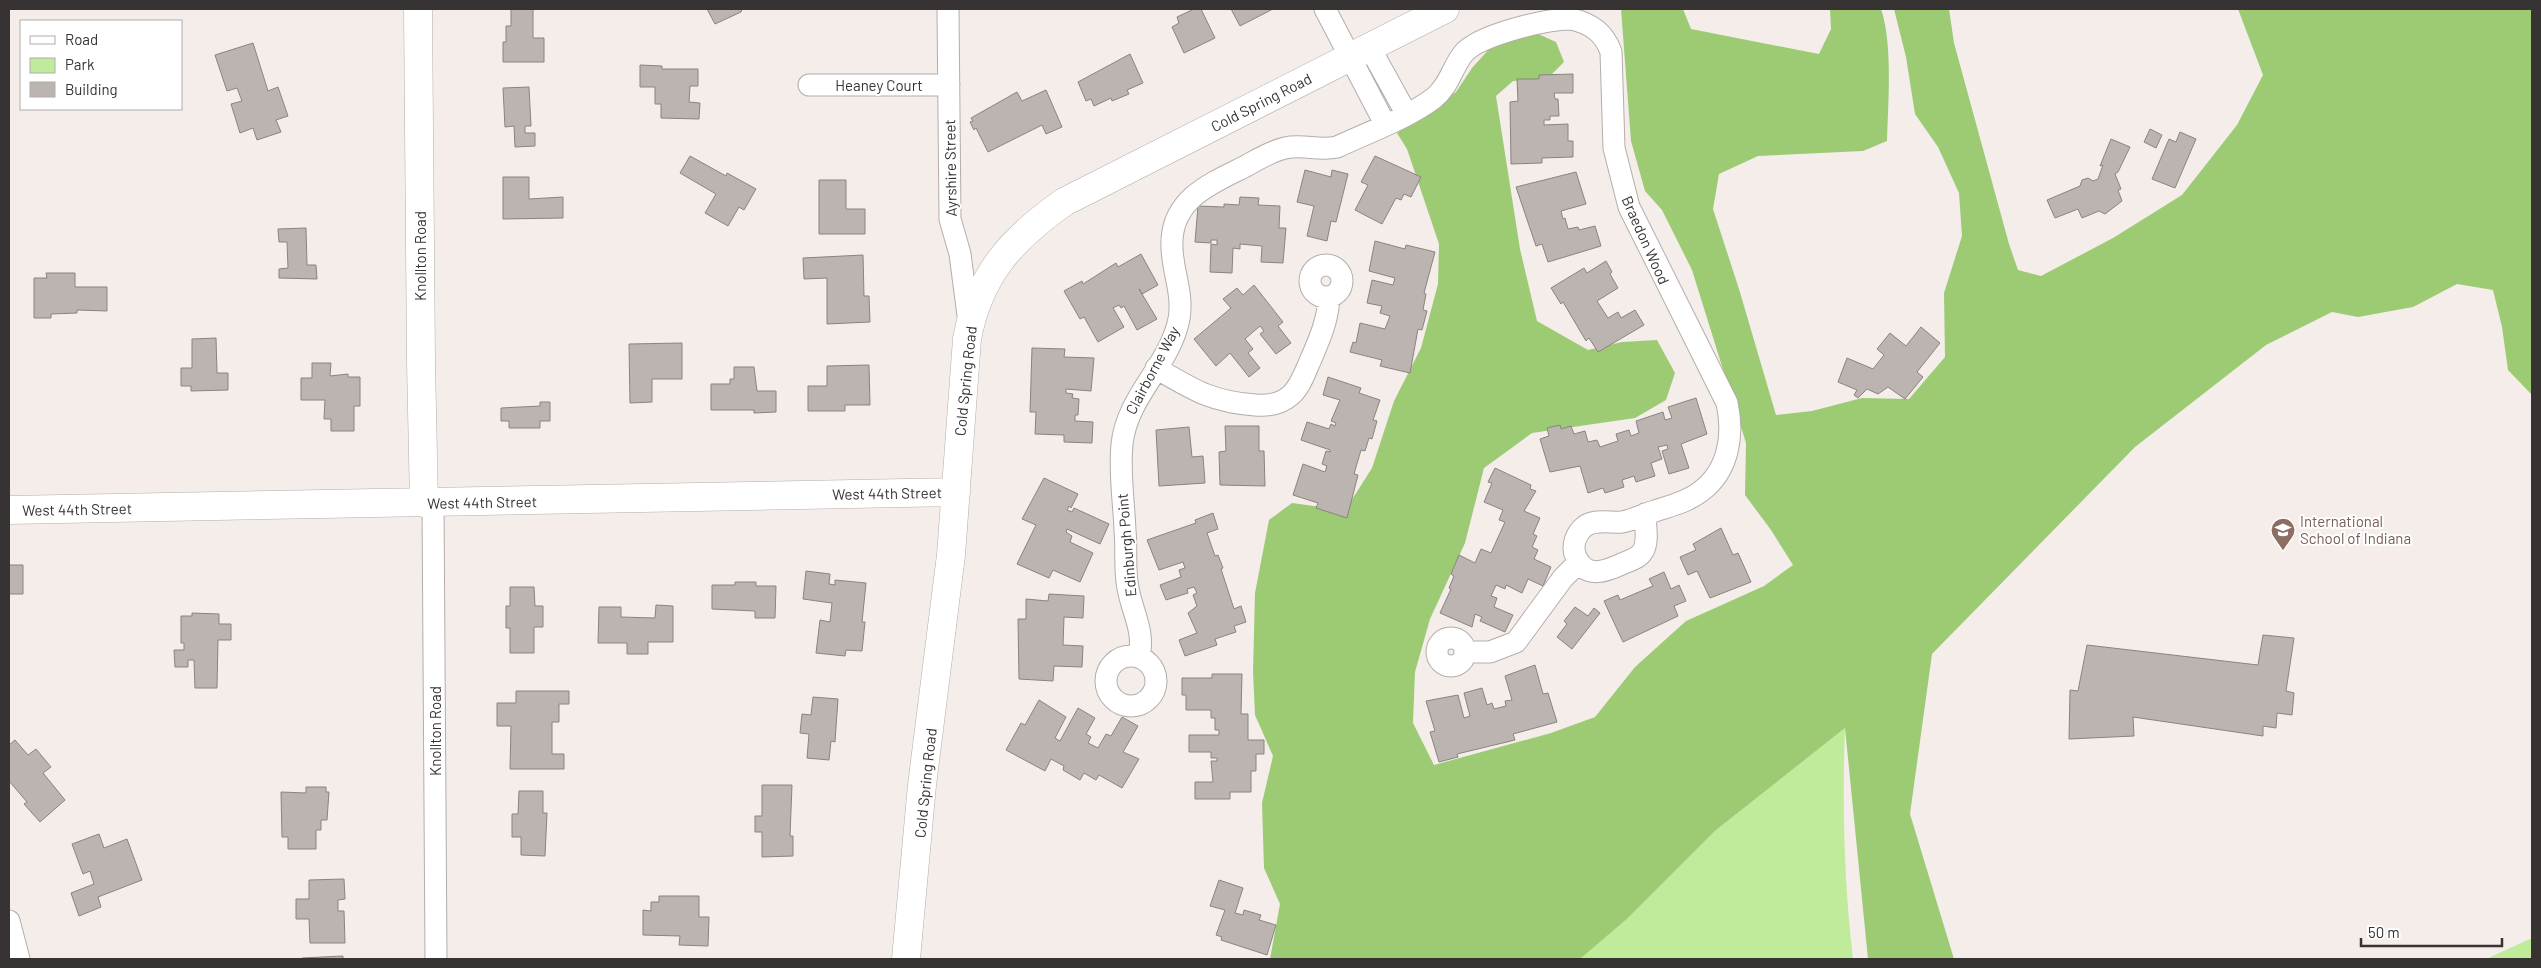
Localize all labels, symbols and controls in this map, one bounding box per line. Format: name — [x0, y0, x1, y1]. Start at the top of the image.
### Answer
legend — [20, 20, 182, 110]
text: Road — [65, 30, 98, 48]
text: Park — [65, 55, 95, 73]
street label: Cold Spring Road — [1208, 69, 1314, 135]
street label: Heaney Court — [835, 76, 923, 94]
text: Building — [65, 80, 118, 98]
street label: Ayrshire Street — [940, 119, 960, 217]
street label: Braedon Wood — [1618, 193, 1674, 287]
street label: Knollton Road — [411, 211, 429, 301]
street label: Clairborne Way — [1121, 323, 1183, 417]
street label: Cold Spring Road — [950, 325, 980, 437]
street label: West 44th Street — [832, 483, 942, 503]
street label: West 44th Street — [427, 492, 537, 512]
street label: Edinburgh Point — [1113, 492, 1139, 598]
street label: West 44th Street — [22, 499, 132, 519]
place label: International School of Indiana — [2300, 512, 2411, 547]
school or university icon: International School of Indiana — [2270, 517, 2296, 551]
street label: Knollton Road — [426, 686, 444, 776]
street label: Cold Spring Road — [910, 727, 940, 839]
scale bar — [2361, 916, 2502, 948]
text: 50 m — [2368, 923, 2400, 941]

